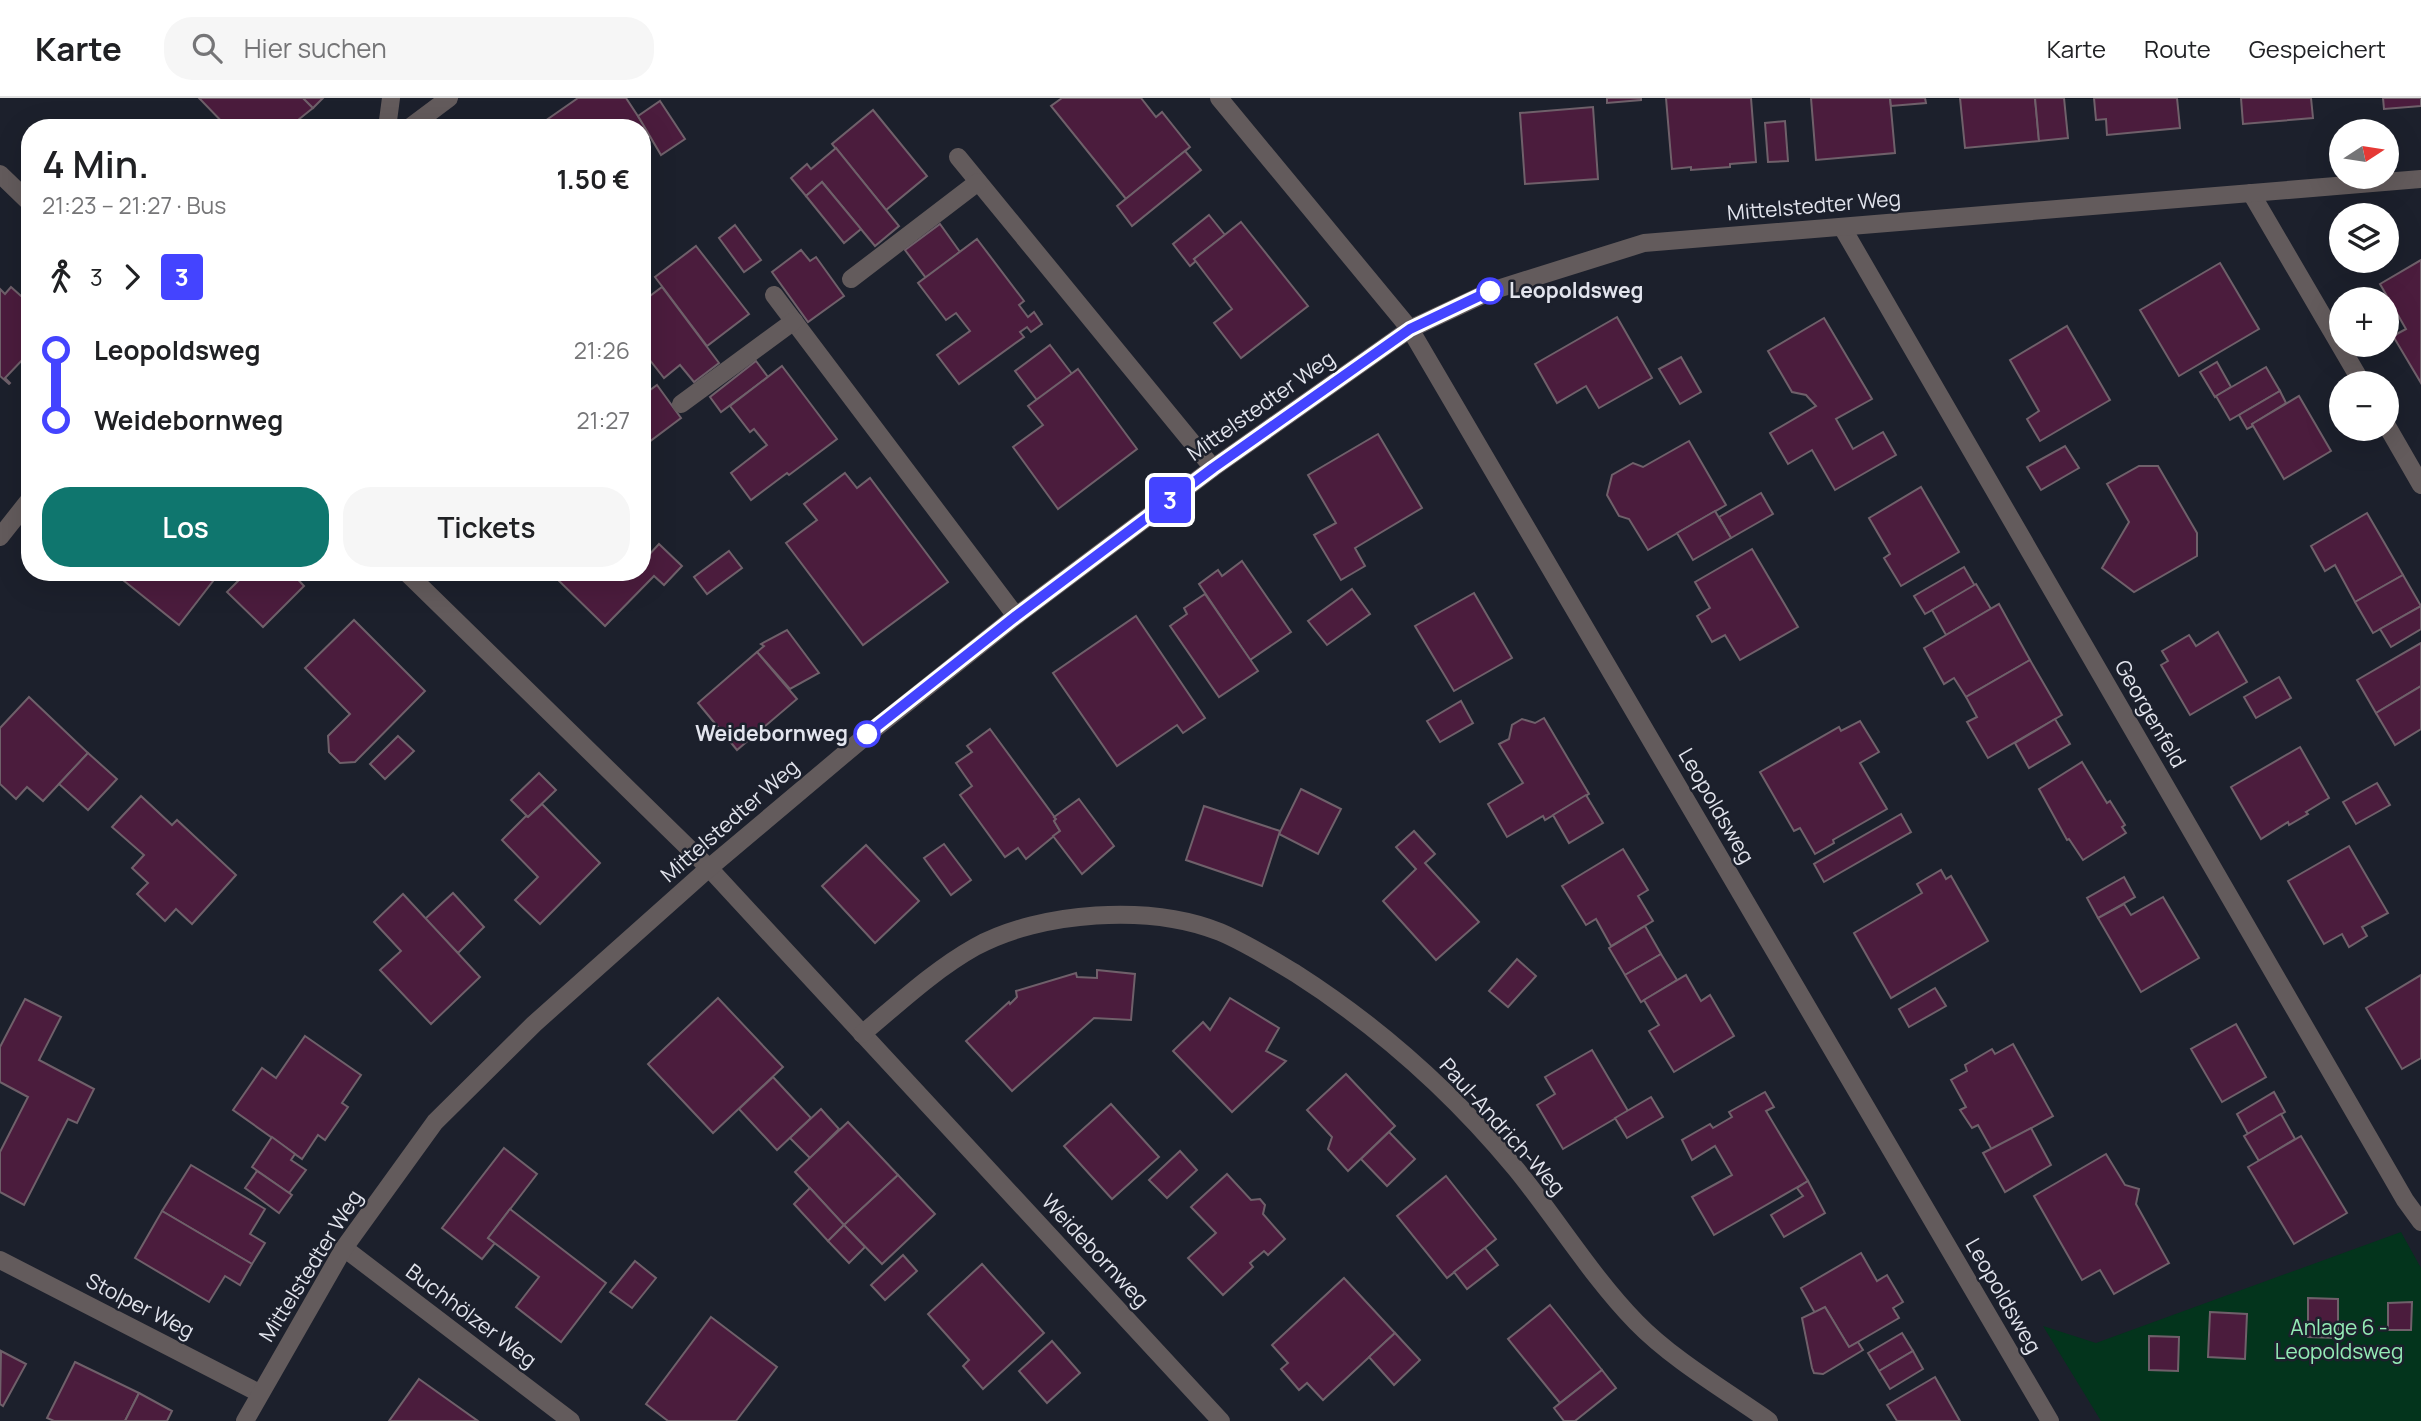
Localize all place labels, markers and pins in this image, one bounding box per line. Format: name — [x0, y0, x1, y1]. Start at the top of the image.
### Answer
place label: Leopoldsweg — [1509, 276, 1644, 304]
marker: Leopoldsweg — [1477, 278, 1503, 304]
place label: Weidebornweg — [695, 719, 848, 747]
marker: Weidebornweg — [854, 721, 880, 747]

